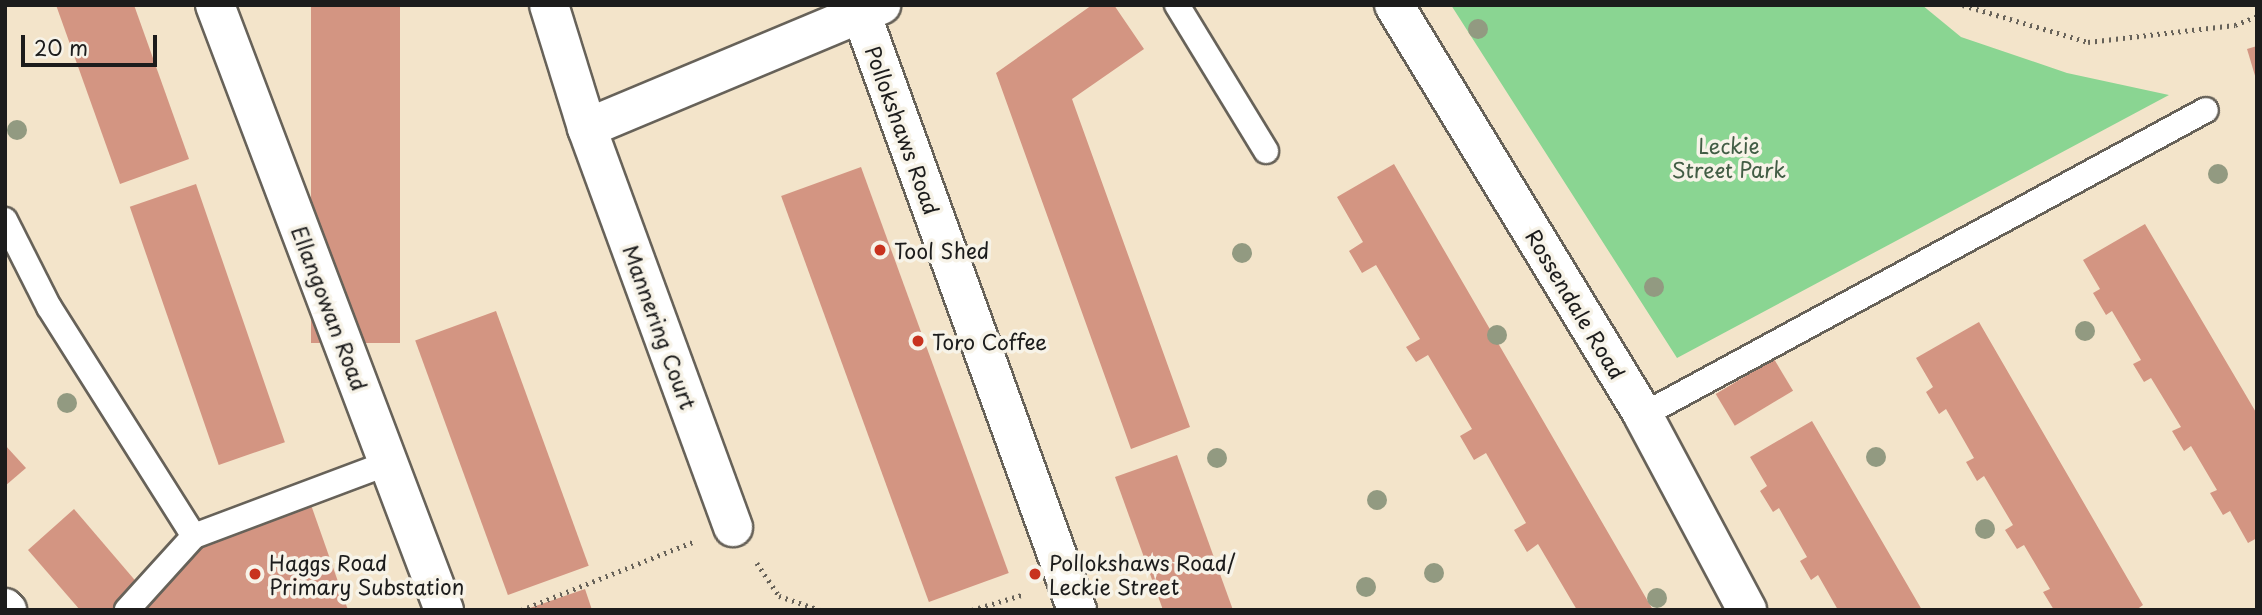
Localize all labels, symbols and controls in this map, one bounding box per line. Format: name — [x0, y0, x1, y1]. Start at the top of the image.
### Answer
scale bar — [24, 21, 161, 65]
text: 20 m — [34, 31, 88, 63]
street label: Pollokshaws Road — [861, 42, 945, 218]
park label: Leckie Street Park — [1671, 132, 1787, 182]
street label: Ellangowan Road — [287, 222, 373, 394]
street label: Rossendale Road — [1521, 225, 1631, 383]
place label: Tool Shed — [894, 237, 990, 263]
street label: Mannering Court — [618, 241, 702, 413]
marker: Tool Shed — [872, 242, 888, 258]
place label: Toro Coffee — [932, 328, 1049, 354]
marker: Toro Coffee — [910, 333, 926, 349]
place label: Haggs Road Primary Substation — [269, 549, 465, 599]
place label: Pollokshaws Road/ Leckie Street — [1049, 549, 1235, 599]
marker: Haggs Road Primary Substation — [247, 566, 263, 582]
marker: Pollokshaws Road/ Leckie Street — [1027, 566, 1043, 582]

